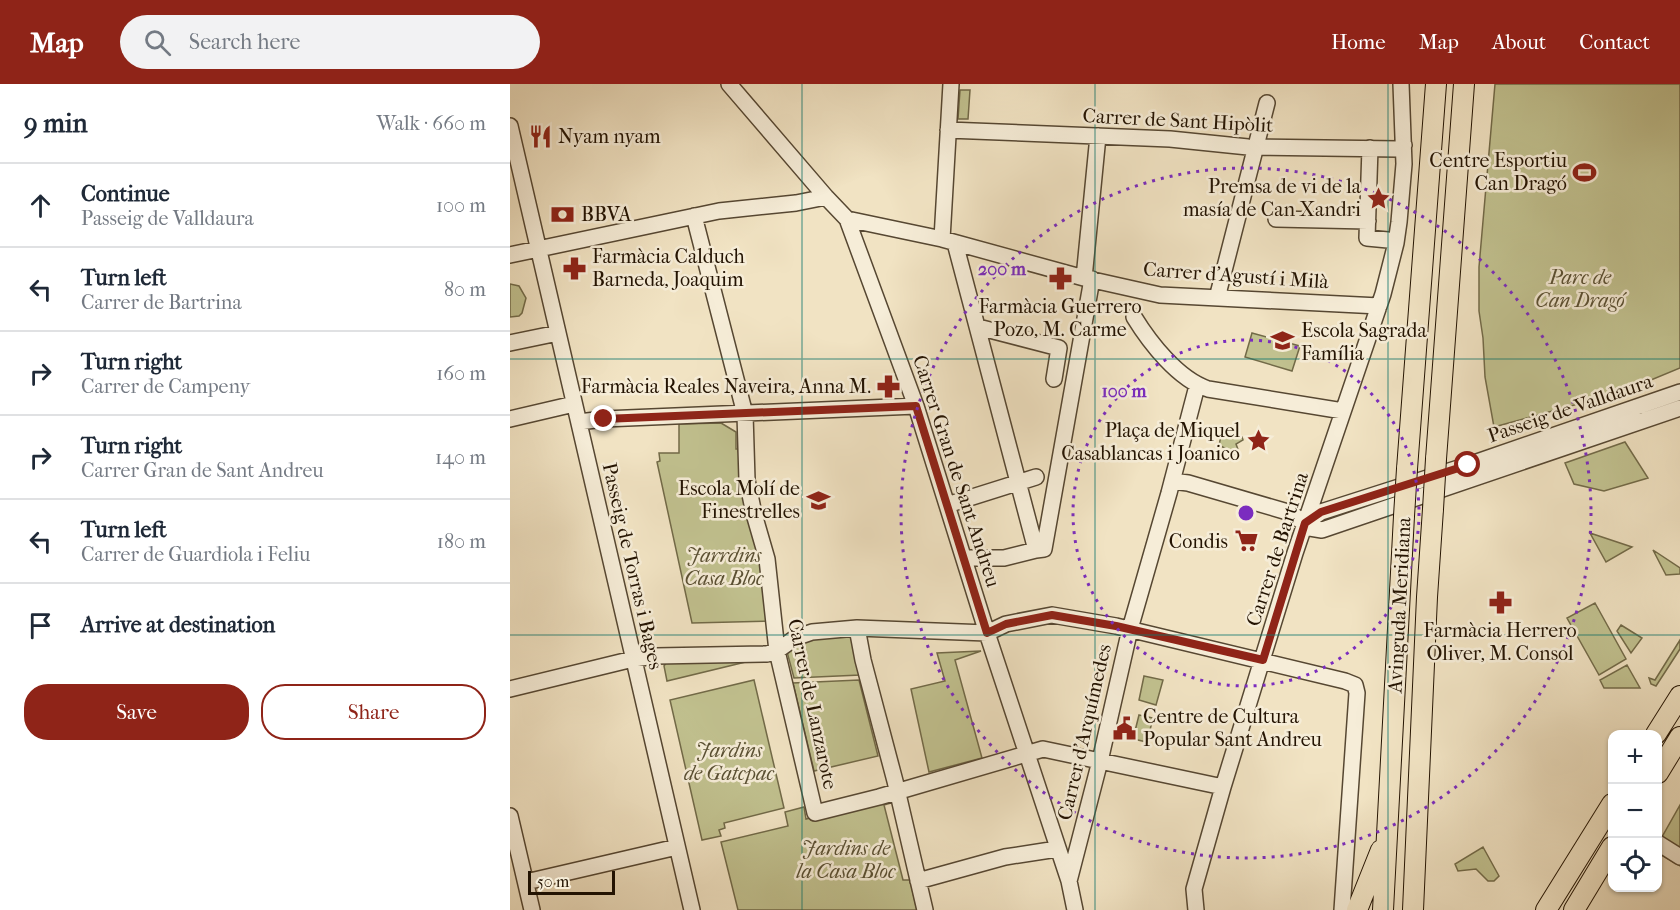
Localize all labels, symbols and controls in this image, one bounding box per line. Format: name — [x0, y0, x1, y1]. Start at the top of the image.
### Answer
search box — [120, 15, 540, 69]
text: Map — [30, 26, 84, 59]
icon: search — [141, 26, 174, 59]
text: Search here — [189, 29, 300, 55]
text: Home — [1331, 30, 1386, 54]
text: Map — [1419, 30, 1459, 54]
text: About — [1492, 30, 1546, 54]
text: Contact — [1579, 30, 1650, 54]
street label: Carrer de Sant Hipòlit — [1082, 104, 1274, 137]
text: 9 min — [24, 108, 88, 139]
text: Walk · 660 m — [376, 112, 486, 135]
restaurant icon: Nyam nyam — [527, 123, 553, 149]
place label: Nyam nyam — [558, 125, 661, 148]
place label: Centre Esportiu Can Dragó — [1429, 149, 1568, 195]
sports icon: Centre Esportiu Can Dragó — [1572, 159, 1598, 185]
place label: Premsa de vi de la masía de Can Xandri — [1183, 175, 1362, 221]
text: Continue — [81, 181, 170, 207]
place icon: Premsa de vi de la masía de Can Xandri — [1366, 185, 1392, 211]
icon: ahead — [24, 189, 57, 222]
text: 100 m — [436, 194, 486, 217]
bank icon: BBVA — [550, 201, 576, 227]
place label: BBVA — [581, 203, 633, 226]
text: Passeig de Valldaura — [81, 207, 254, 230]
place label: Farmàcia Calduch Barneda, Joaquim — [592, 245, 745, 291]
pharmacy icon: Farmàcia Calduch Barneda, Joaquim — [561, 255, 587, 281]
street label: Carrer d'Agustí i Milà — [1142, 258, 1330, 294]
text: 200 m — [978, 259, 1027, 280]
text: Turn left — [81, 265, 167, 291]
pharmacy icon: Farmàcia Guerrero Pozo, M. Carme — [1047, 266, 1073, 292]
park label: Parc de Can Dragó — [1535, 266, 1627, 312]
icon: left — [24, 273, 57, 306]
text: 80 m — [444, 278, 486, 301]
text: Carrer de Bartrina — [81, 291, 242, 314]
place label: Farmàcia Guerrero Pozo, M. Carme — [978, 295, 1142, 341]
place label: Escola Sagrada Família — [1301, 319, 1427, 365]
school or university icon: Escola Sagrada Família — [1270, 328, 1296, 354]
text: Turn right — [81, 349, 182, 375]
street label: Carrer Gran de Sant Andreu — [908, 352, 1005, 591]
icon: right — [24, 357, 57, 390]
text: 160 m — [436, 362, 486, 385]
street label: Passeig de Valldaura — [1485, 369, 1656, 447]
pharmacy icon: Farmàcia Reales Naveira, Anna M. — [876, 373, 902, 399]
text: Carrer de Campeny — [81, 375, 250, 398]
place label: Farmàcia Reales Naveira, Anna M. — [581, 375, 871, 398]
text: 100 m — [1101, 381, 1148, 402]
route end — [590, 405, 616, 431]
place label: Plaça de Miquel Casablancas i Joanico — [1061, 419, 1240, 465]
place icon: Plaça de Miquel Casablancas i Joanico — [1245, 428, 1271, 454]
text: Turn right — [81, 433, 182, 459]
icon: right — [24, 441, 57, 474]
text: 140 m — [435, 446, 486, 469]
route start — [1454, 451, 1480, 477]
text: Carrer Gran de Sant Andreu — [81, 459, 324, 482]
street label: Passeig de Torras i Bages — [598, 460, 668, 672]
street label: Carrer de Bartrina — [1242, 469, 1313, 629]
place label: Escola Molí de Finestrelles — [678, 477, 800, 523]
school or university icon: Escola Molí de Finestrelles — [805, 487, 831, 513]
centre of rings — [1236, 503, 1256, 523]
street label: Avinguda Meridiana — [1383, 516, 1416, 694]
text: Turn left — [81, 517, 167, 543]
icon: left — [24, 525, 57, 558]
supermarket icon: Condis — [1233, 528, 1259, 554]
text: 180 m — [437, 530, 486, 553]
place label: Condis — [1169, 530, 1228, 553]
text: Carrer de Guardiola i Feliu — [81, 543, 310, 566]
park label: Jarrdins Casa Bloc — [684, 544, 764, 590]
pharmacy icon: Farmàcia Herrero Oliver, M. Consol — [1487, 589, 1513, 615]
icon: arrive — [24, 609, 57, 642]
text: Arrive at destination — [81, 612, 275, 638]
street label: Carrer de Lanzarote — [783, 617, 842, 792]
place label: Farmàcia Herrero Oliver, M. Consol — [1423, 619, 1577, 665]
street label: Carrer d'Arquímedes — [1053, 642, 1116, 822]
button: Save — [24, 684, 249, 740]
button: Share — [261, 684, 486, 740]
place label: Centre de Cultura Popular Sant Andreu — [1143, 705, 1322, 751]
public building icon: Centre de Cultura Popular Sant Andreu — [1112, 715, 1138, 741]
map controls — [1608, 730, 1662, 892]
button: + — [1608, 730, 1662, 784]
park label: Jardins de Gatcpac — [684, 739, 775, 785]
button: − — [1608, 784, 1662, 838]
park label: Jardins de la Casa Bloc — [796, 837, 896, 883]
button: locate — [1608, 838, 1662, 892]
scale bar — [528, 868, 615, 896]
text: 50 m — [537, 872, 569, 891]

